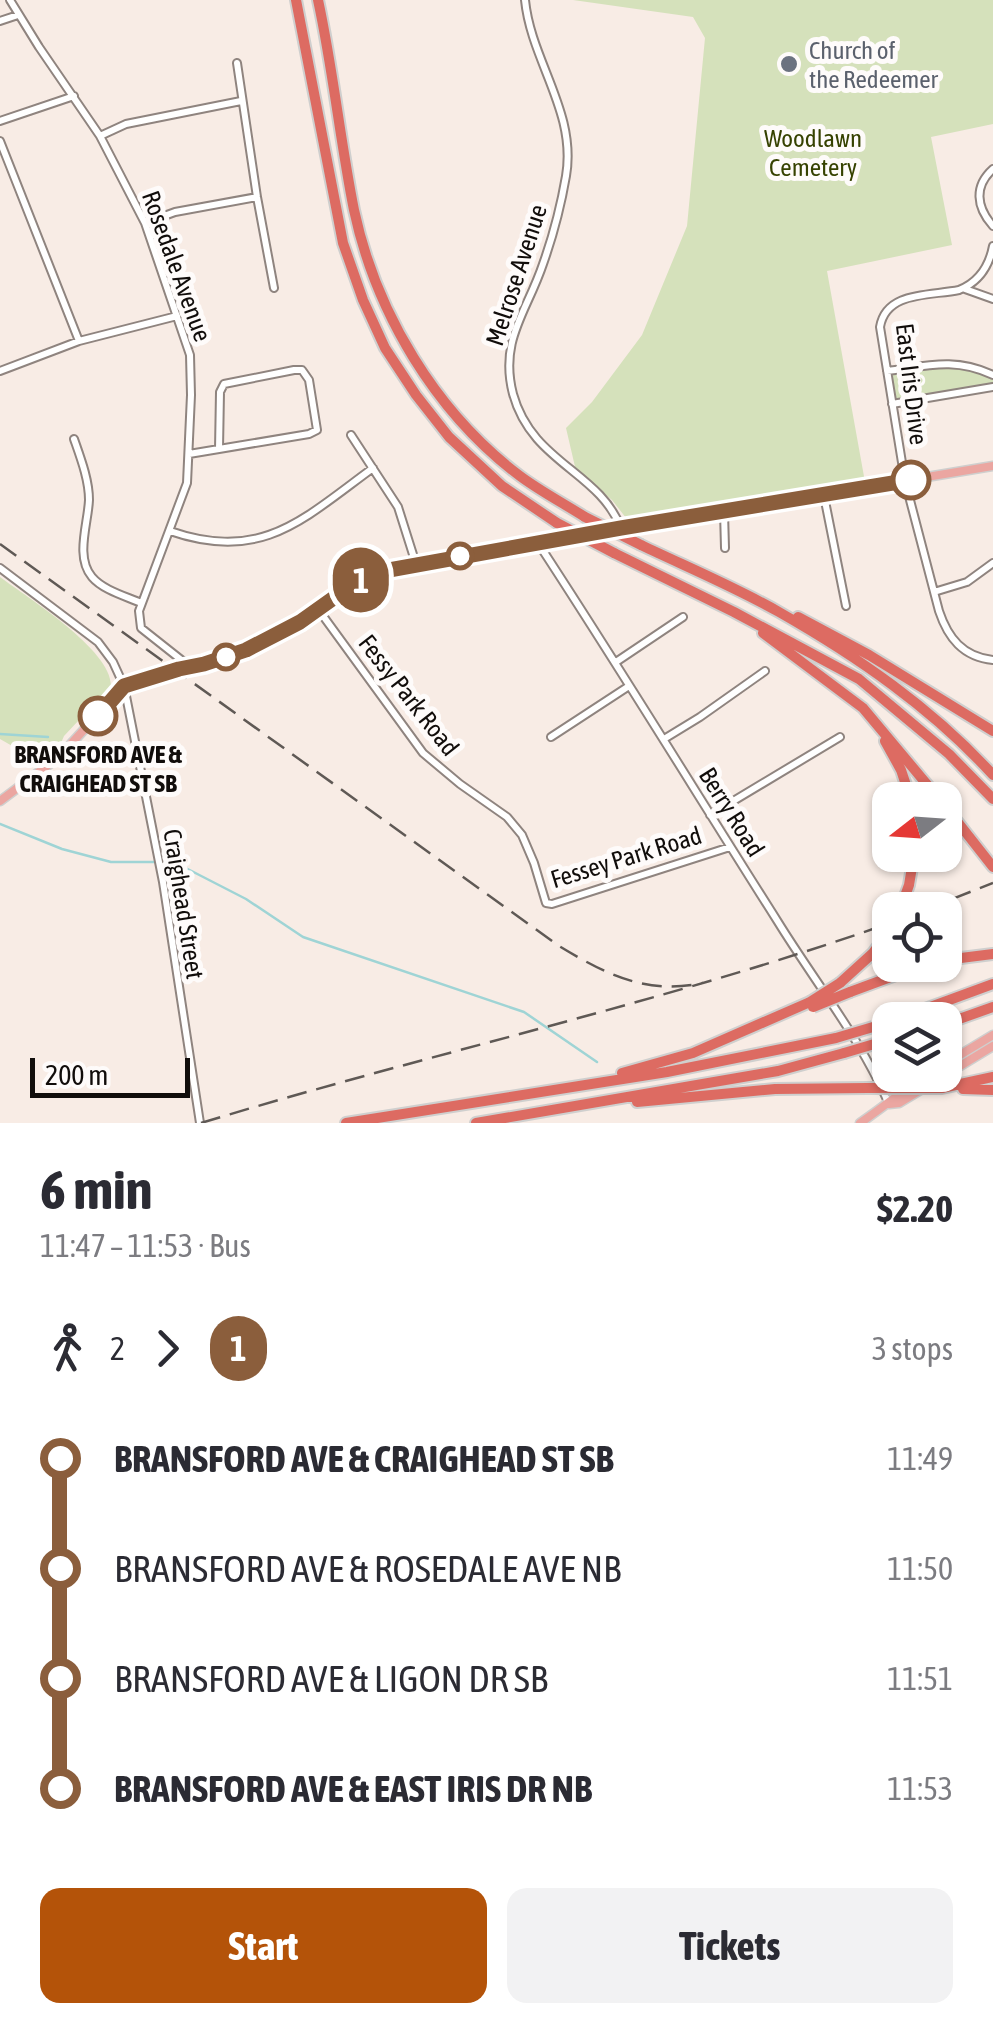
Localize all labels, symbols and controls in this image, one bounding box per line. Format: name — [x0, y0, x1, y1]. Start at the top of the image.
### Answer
place label: Church of the Redeemer — [809, 36, 939, 93]
marker: Church of the Redeemer — [778, 53, 800, 75]
park label: Woodlawn Cemetery — [764, 124, 862, 181]
street label: Rosedale Avenue — [137, 187, 217, 345]
street label: Melrose Avenue — [480, 201, 552, 349]
street label: East Iris Drive — [891, 322, 933, 446]
unlabelled marker — [892, 461, 930, 499]
unlabelled marker — [447, 543, 473, 569]
line badge: 1 — [328, 548, 394, 612]
text: 1 — [353, 560, 369, 600]
street label: Fessy Park Road — [353, 629, 465, 761]
unlabelled marker — [213, 644, 239, 670]
marker: BRANSFORD AVE & CRAIGHEAD ST SB — [79, 697, 117, 735]
place label: BRANSFORD AVE & CRAIGHEAD ST SB — [14, 740, 183, 797]
street label: Berry Road — [694, 762, 770, 862]
north arrow — [872, 782, 962, 872]
map controls — [872, 782, 962, 1092]
street label: Fessey Park Road — [547, 821, 705, 893]
street label: Craighead Street — [158, 827, 210, 981]
button: locate — [872, 892, 962, 982]
button: layers — [872, 1002, 962, 1092]
scale bar — [30, 1053, 190, 1098]
text: 200 m — [45, 1059, 108, 1091]
text: 6 min — [40, 1158, 152, 1221]
text: $2.20 — [877, 1187, 953, 1230]
text: 11:47 – 11:53 · Bus — [40, 1227, 251, 1264]
icon: walk — [40, 1321, 95, 1376]
icon: forward — [140, 1321, 195, 1376]
text: 1 — [230, 1328, 247, 1368]
text: 2 — [110, 1330, 125, 1367]
text: 3 stops — [872, 1330, 953, 1367]
text: BRANSFORD AVE & CRAIGHEAD ST SB — [114, 1437, 614, 1480]
text: 11:49 — [887, 1440, 953, 1477]
text: BRANSFORD AVE & ROSEDALE AVE NB — [114, 1547, 621, 1590]
text: 11:50 — [887, 1550, 953, 1587]
text: BRANSFORD AVE & LIGON DR SB — [114, 1657, 548, 1700]
text: 11:51 — [887, 1660, 953, 1697]
text: BRANSFORD AVE & EAST IRIS DR NB — [114, 1767, 592, 1810]
text: 11:53 — [887, 1770, 953, 1807]
button: Start — [40, 1888, 487, 2003]
button: Tickets — [507, 1888, 953, 2003]

